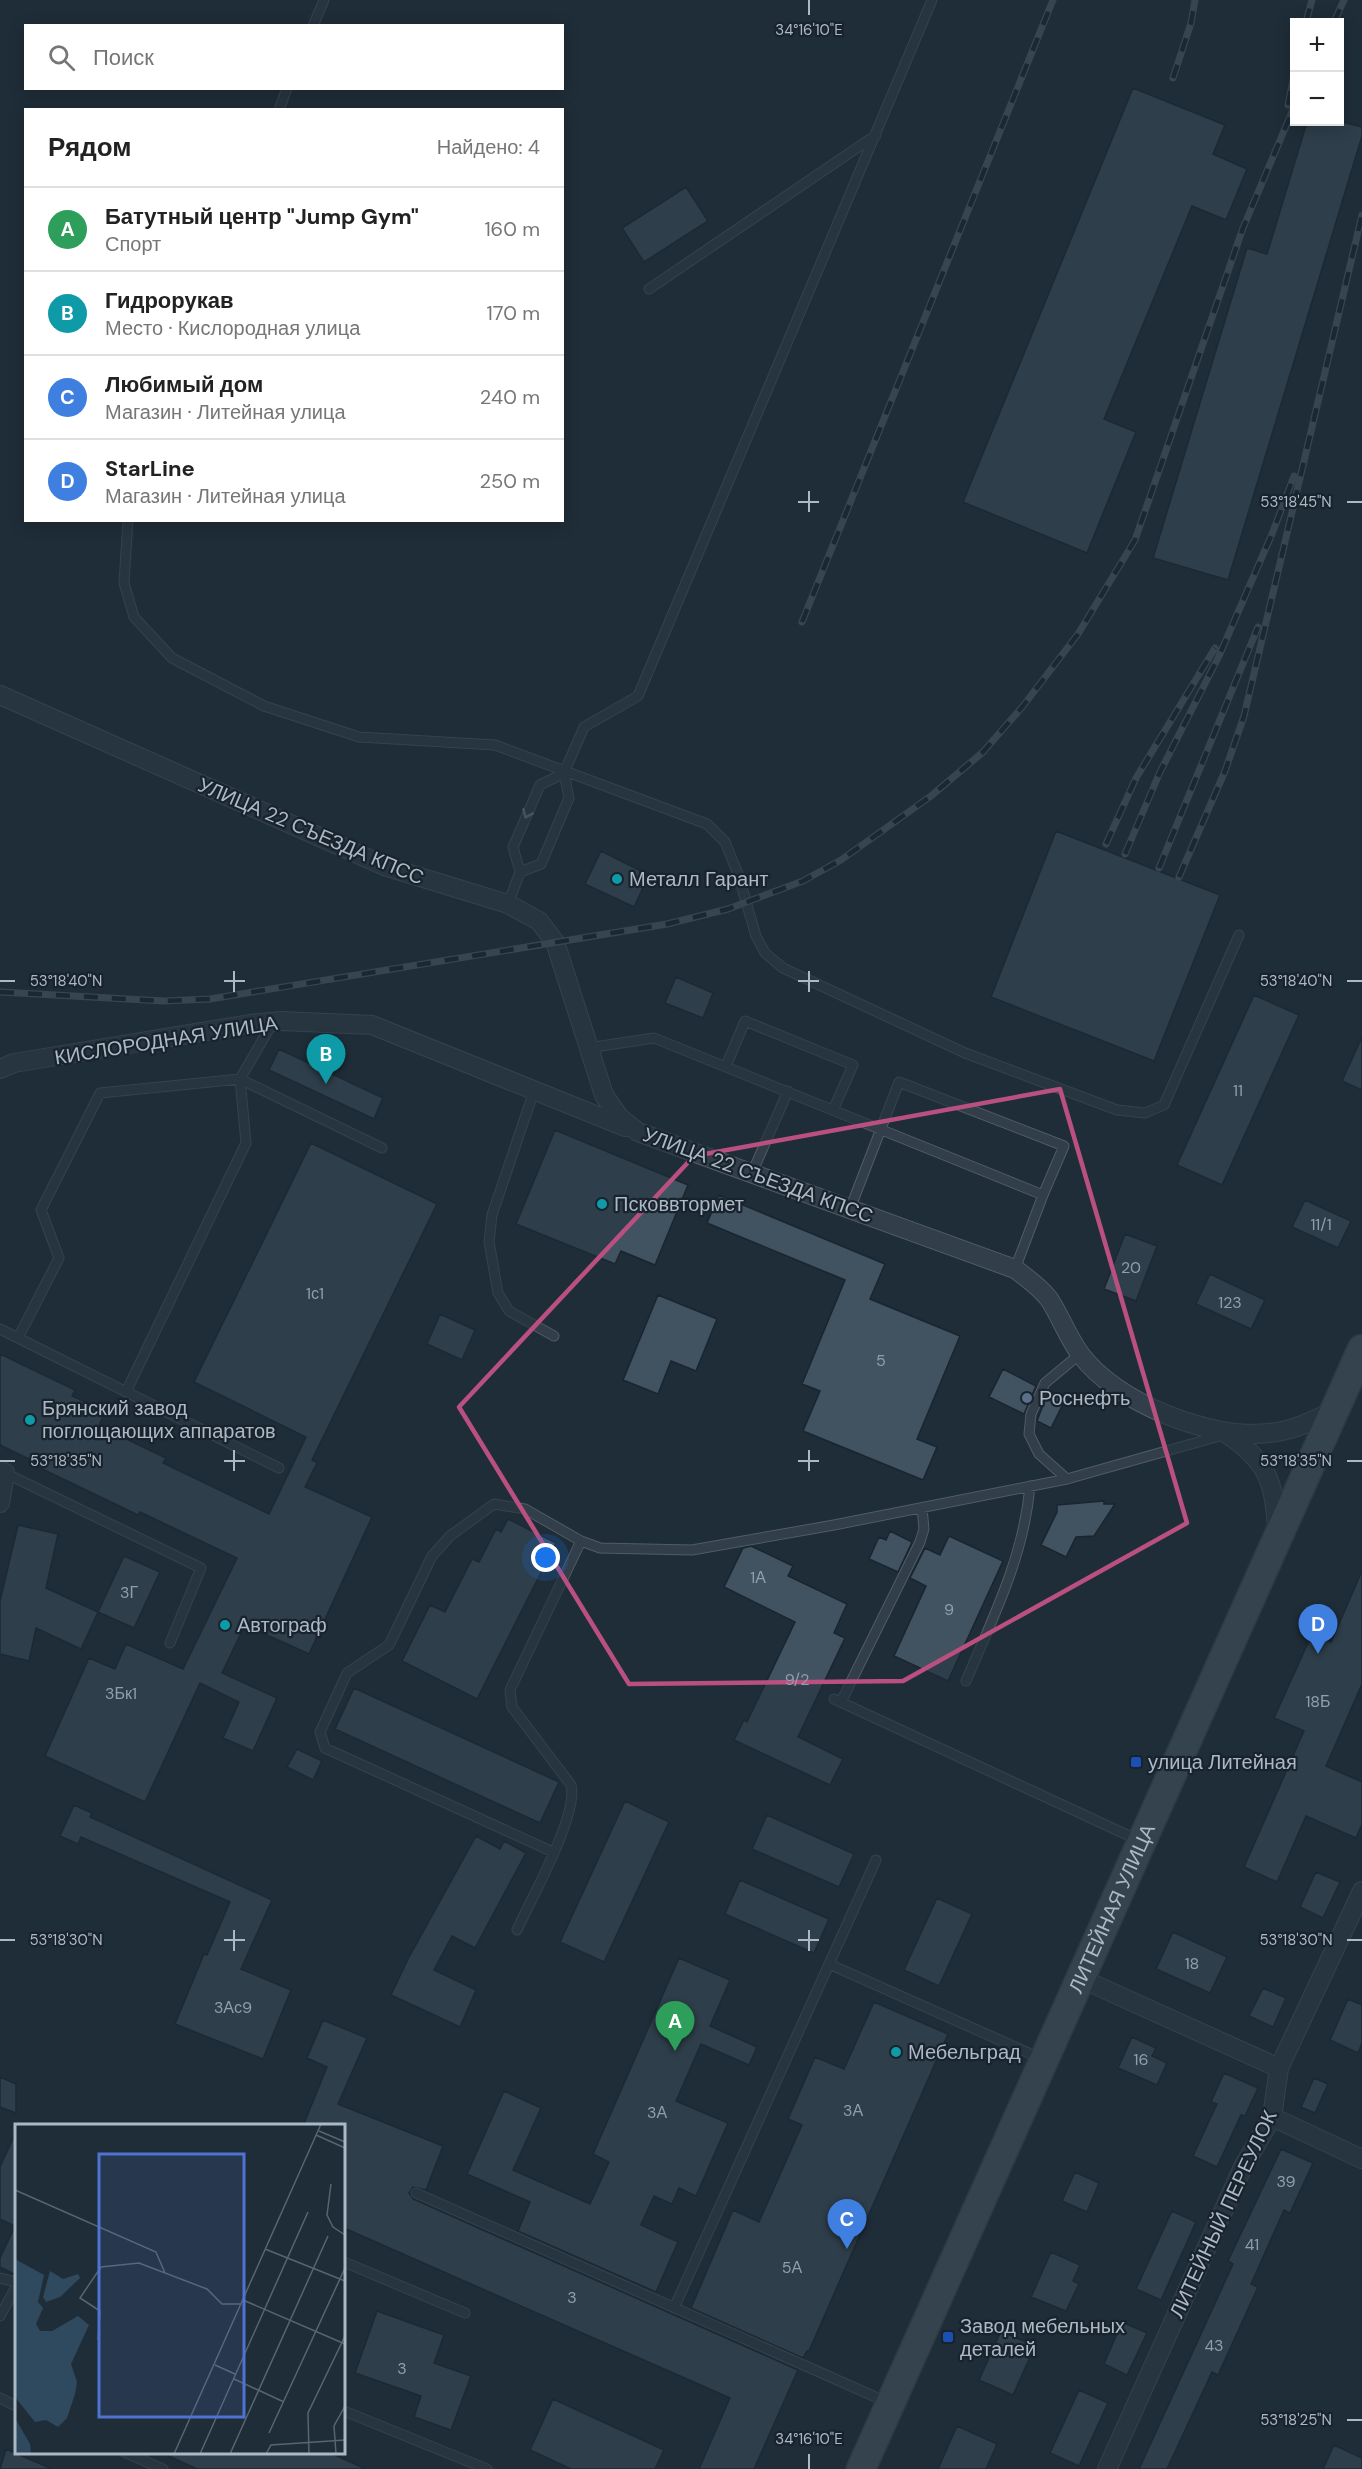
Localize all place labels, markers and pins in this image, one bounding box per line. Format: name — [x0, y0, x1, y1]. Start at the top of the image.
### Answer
place label: Металл Гарант — [629, 866, 768, 892]
marker: Металл Гарант — [610, 872, 624, 886]
pin: B — [306, 1034, 346, 1084]
place label: Псковвтормет — [614, 1191, 744, 1217]
marker: Псковвтормет — [595, 1197, 609, 1211]
place label: Роснефть — [1039, 1385, 1130, 1411]
marker: Роснефть — [1020, 1391, 1034, 1405]
place label: Брянский завод поглощающих аппаратов — [42, 1395, 276, 1444]
marker: Брянский завод поглощающих аппаратов — [23, 1413, 37, 1427]
pin: D — [1298, 1604, 1338, 1654]
place label: Автограф — [237, 1612, 327, 1638]
marker: Автограф — [218, 1618, 232, 1632]
place label: улица Литейная — [1148, 1749, 1297, 1775]
marker: улица Литейная — [1129, 1755, 1143, 1769]
pin: A — [656, 2002, 694, 2051]
place label: Мебельград — [908, 2039, 1021, 2065]
marker: Мебельград — [889, 2045, 903, 2059]
pin: C — [828, 2200, 866, 2249]
place label: Завод мебельных деталей — [960, 2313, 1125, 2362]
marker: Завод мебельных деталей — [941, 2330, 955, 2344]

